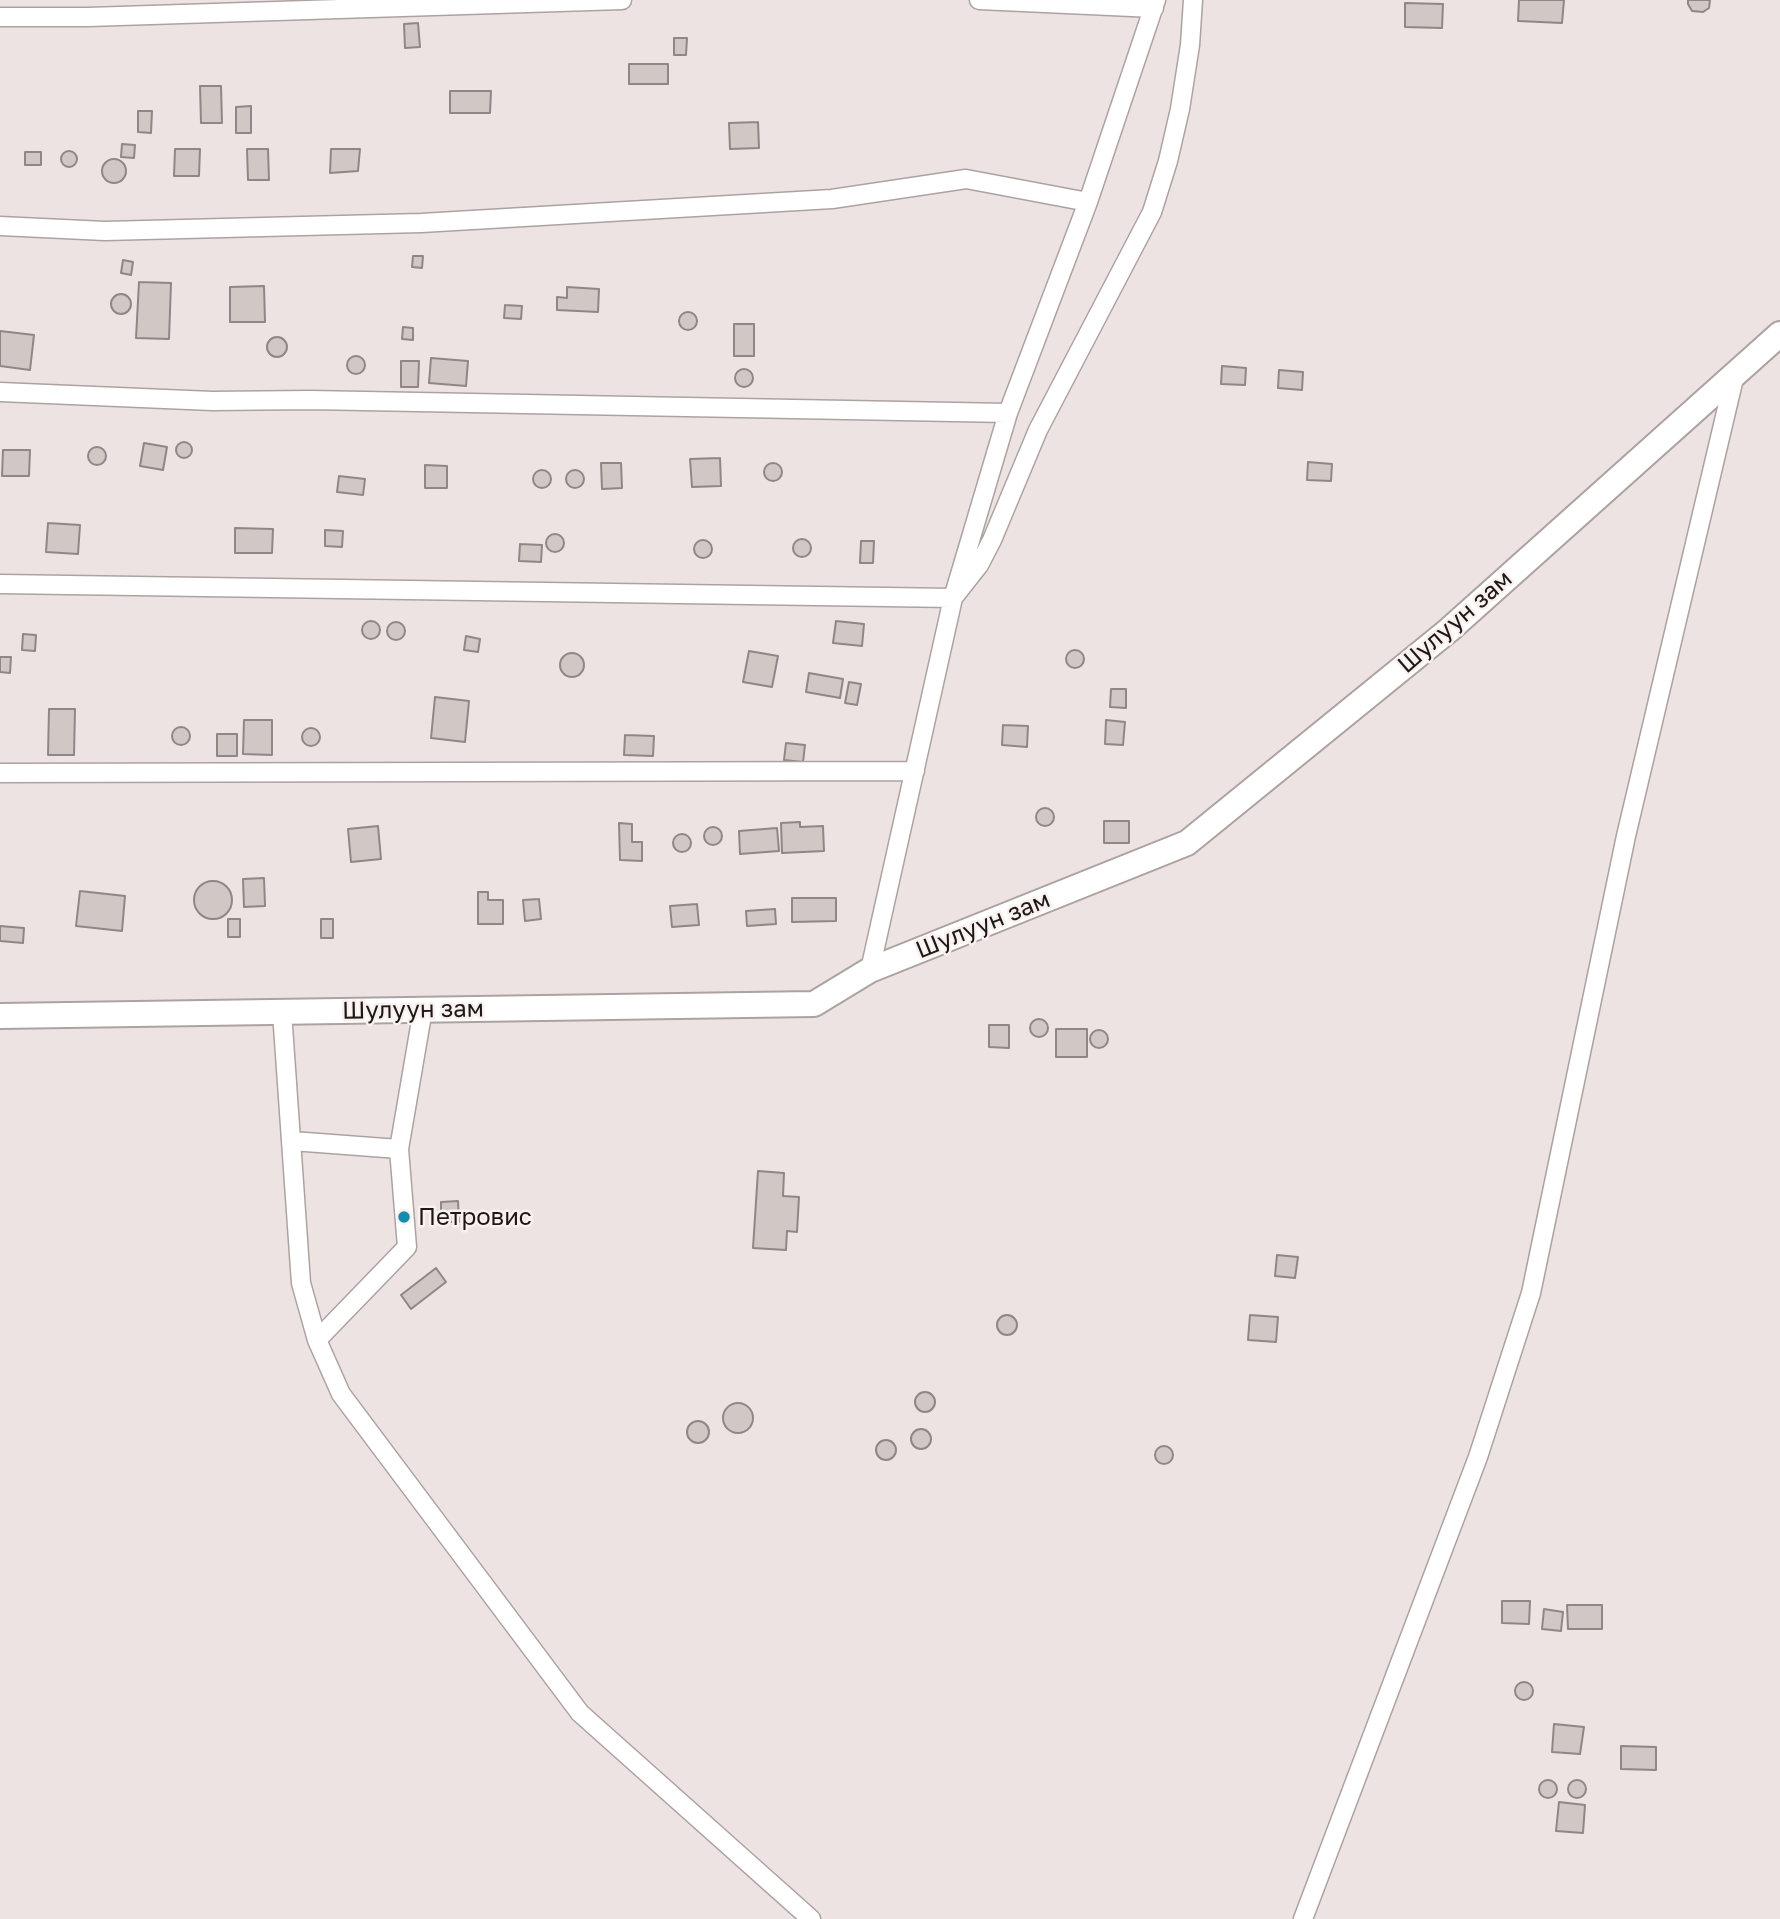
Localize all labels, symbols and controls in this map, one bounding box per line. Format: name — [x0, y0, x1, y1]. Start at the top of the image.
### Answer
street label: Шулуун зам — [1392, 565, 1518, 679]
street label: Шулуун зам — [912, 885, 1054, 965]
street label: Шулуун зам — [342, 994, 484, 1026]
place label: Петровис — [418, 1203, 532, 1231]
marker: Петровис — [396, 1209, 412, 1225]

